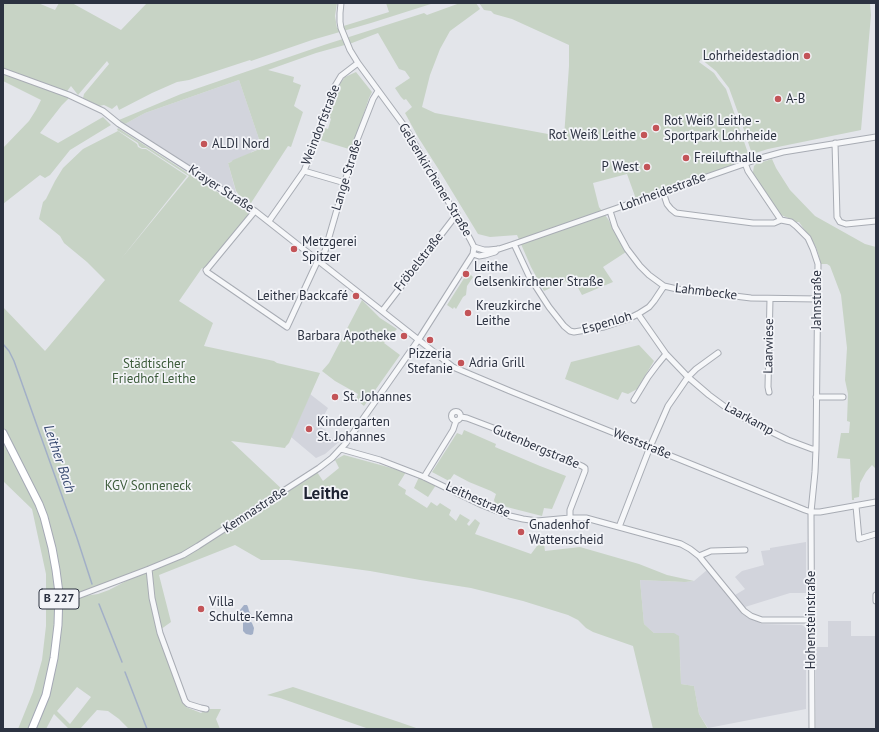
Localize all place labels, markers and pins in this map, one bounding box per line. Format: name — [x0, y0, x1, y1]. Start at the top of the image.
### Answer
place label: Lohrheidestadion — [703, 48, 799, 64]
marker: Lohrheidestadion — [802, 51, 812, 61]
place label: A-B — [786, 91, 805, 107]
marker: A-B — [773, 94, 783, 104]
place label: Rot Weiß Leithe - Sportpark Lohrheide — [664, 113, 777, 144]
marker: Rot Weiß Leithe - Sportpark Lohrheide — [651, 123, 661, 133]
place label: Rot Weiß Leithe — [548, 127, 636, 143]
marker: Rot Weiß Leithe — [639, 130, 649, 140]
place label: ALDI Nord — [212, 136, 269, 152]
marker: ALDI Nord — [199, 139, 209, 149]
place label: Freilufthalle — [694, 150, 762, 166]
marker: Freilufthalle — [681, 153, 691, 163]
place label: P West — [602, 159, 639, 175]
marker: P West — [642, 162, 652, 172]
place label: Metzgerei Spitzer — [302, 234, 357, 265]
marker: Metzgerei Spitzer — [289, 244, 299, 254]
place label: Leithe Gelsenkirchener Straße — [474, 259, 603, 290]
marker: Leithe Gelsenkirchener Straße — [461, 269, 471, 279]
place label: Leither Backcafé — [257, 288, 348, 304]
marker: Leither Backcafé — [351, 291, 361, 301]
place label: Kreuzkirche Leithe — [476, 298, 541, 329]
marker: Kreuzkirche Leithe — [463, 308, 473, 318]
place label: Barbara Apotheke — [297, 328, 396, 344]
marker: Barbara Apotheke — [399, 331, 409, 341]
marker: Pizzeria Stefanie — [425, 335, 435, 345]
place label: Pizzeria Stefanie — [407, 346, 453, 377]
place label: Adria Grill — [469, 355, 525, 371]
marker: Adria Grill — [456, 358, 466, 368]
place label: St. Johannes — [343, 389, 411, 405]
marker: St. Johannes — [330, 392, 340, 402]
place label: Kindergarten St. Johannes — [317, 414, 390, 445]
marker: Kindergarten St. Johannes — [304, 424, 314, 434]
place label: Gnadenhof Wattenscheid — [529, 517, 604, 548]
marker: Gnadenhof Wattenscheid — [516, 527, 526, 537]
place label: Villa Schulte-Kemna — [209, 594, 293, 625]
marker: Villa Schulte-Kemna — [196, 604, 206, 614]

